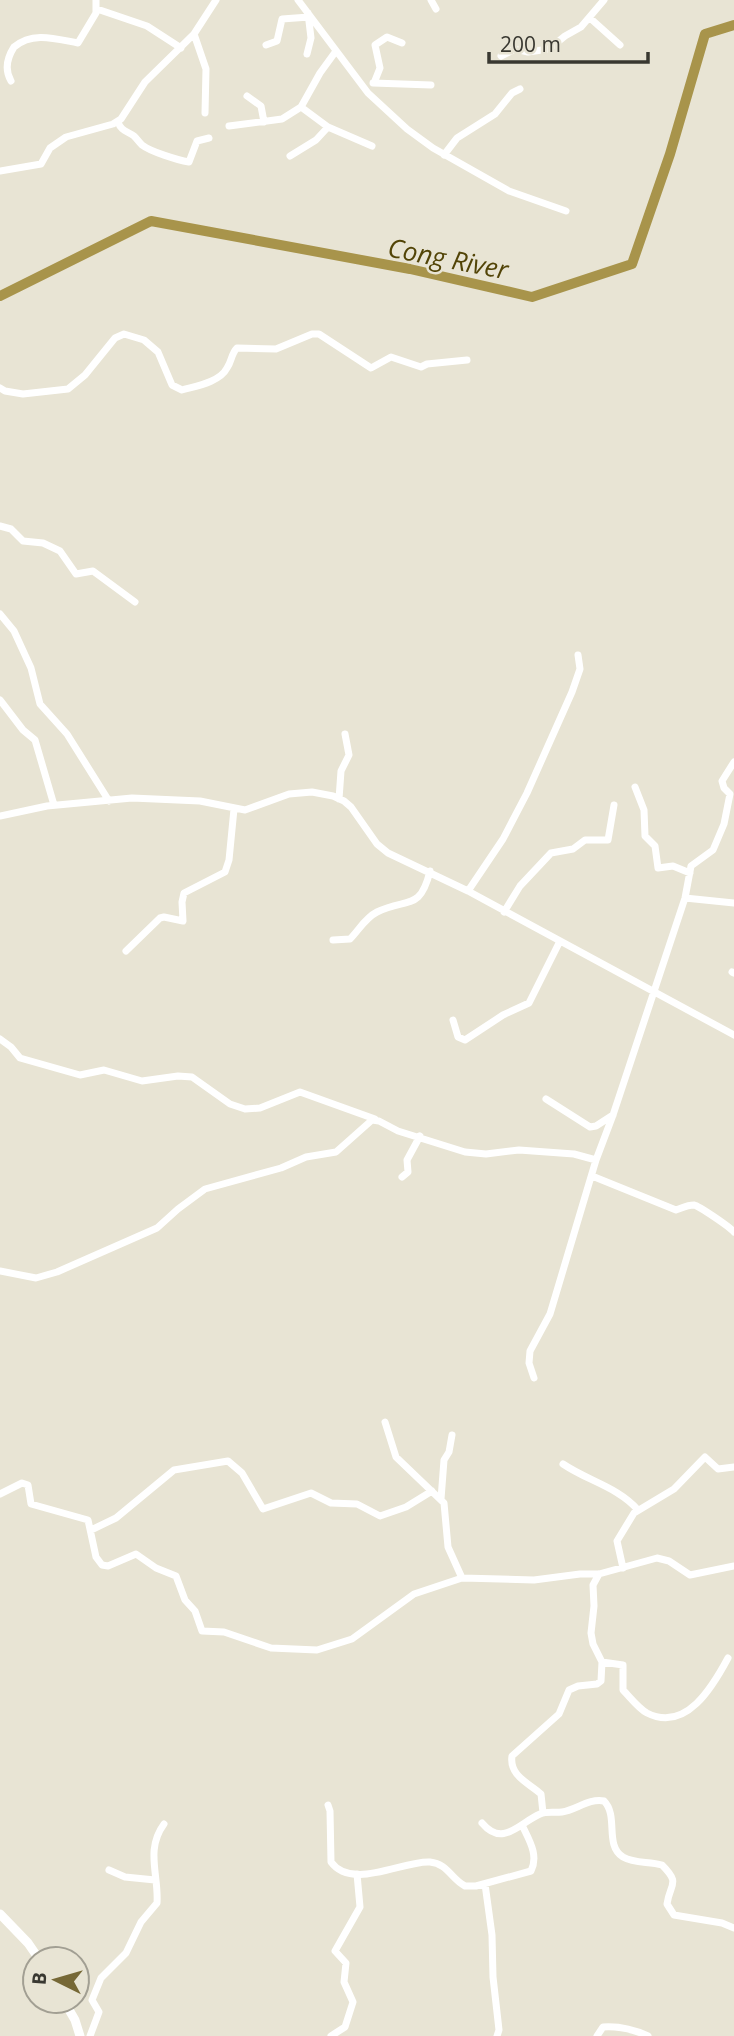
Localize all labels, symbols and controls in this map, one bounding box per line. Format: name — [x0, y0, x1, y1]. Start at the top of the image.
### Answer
scale bar — [489, 21, 648, 65]
text: 200 m — [500, 30, 561, 58]
water label: Cong River — [385, 229, 513, 288]
north arrow — [21, 1945, 91, 2015]
text: B — [26, 1971, 53, 1986]

